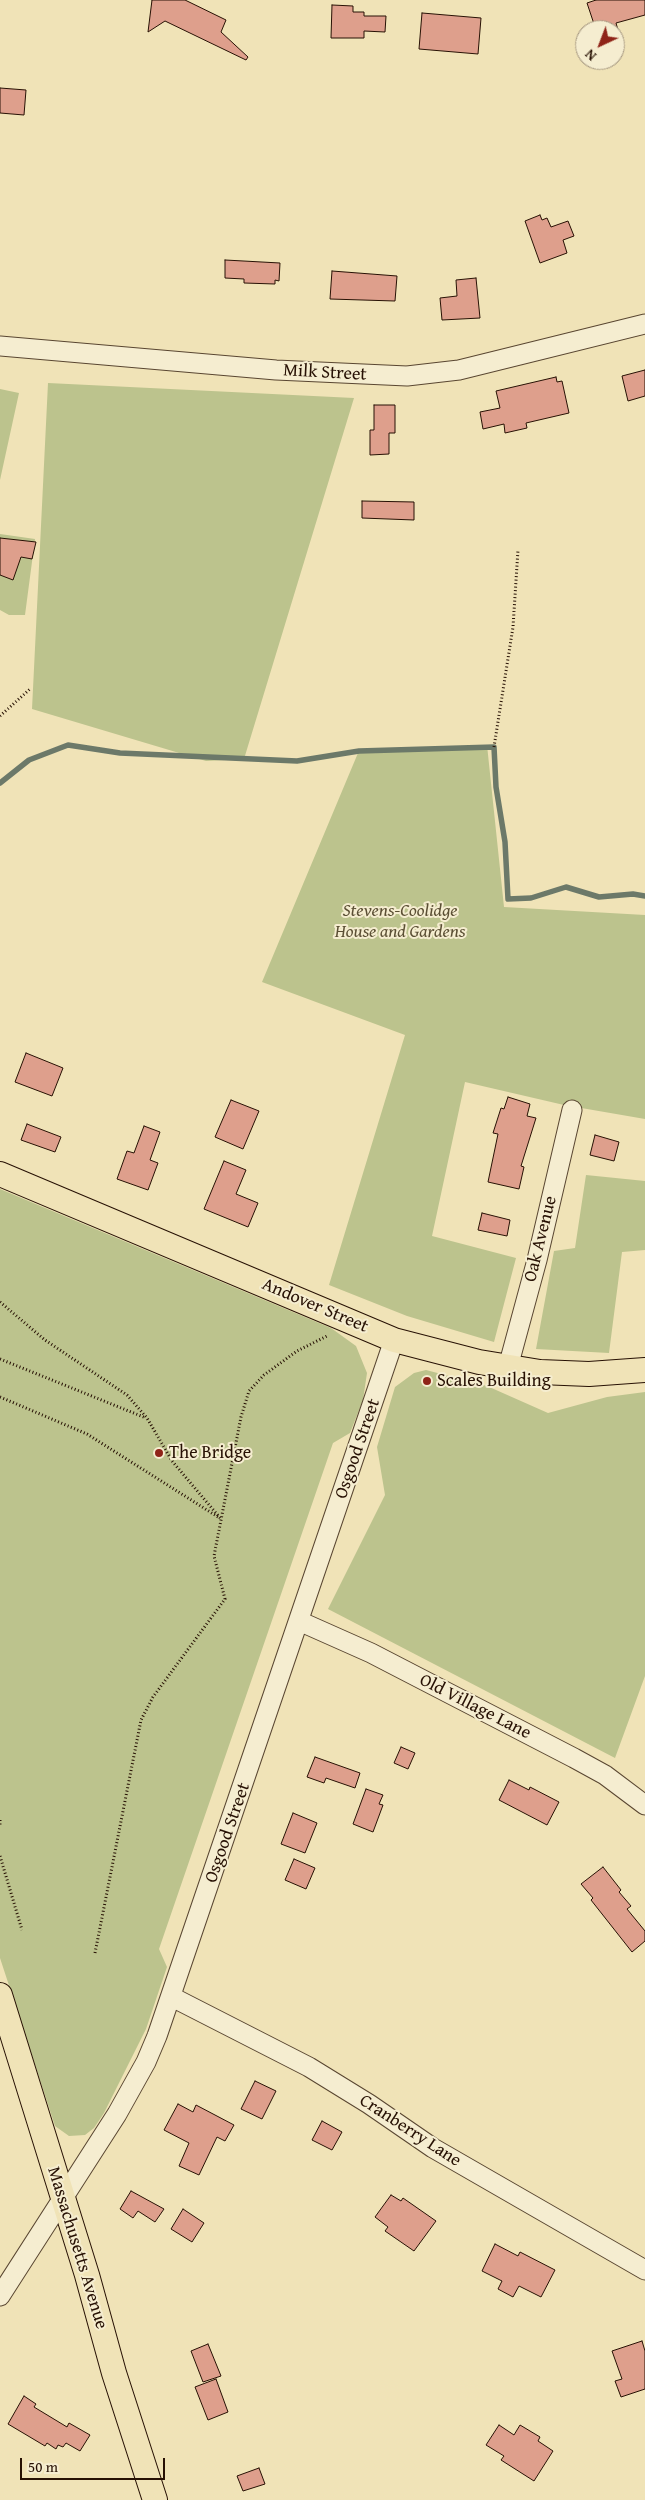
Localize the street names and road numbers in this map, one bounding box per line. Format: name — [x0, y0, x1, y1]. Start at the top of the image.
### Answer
street label: Milk Street — [283, 360, 367, 386]
street label: Oak Avenue — [520, 1194, 562, 1284]
street label: Andover Street — [259, 1274, 371, 1338]
street label: Osgood Street — [331, 1396, 385, 1502]
street label: Old Village Lane — [416, 1670, 534, 1744]
street label: Osgood Street — [201, 1780, 255, 1886]
street label: Cranberry Lane — [355, 2090, 465, 2172]
street label: Massachusetts Avenue — [42, 2164, 112, 2332]

